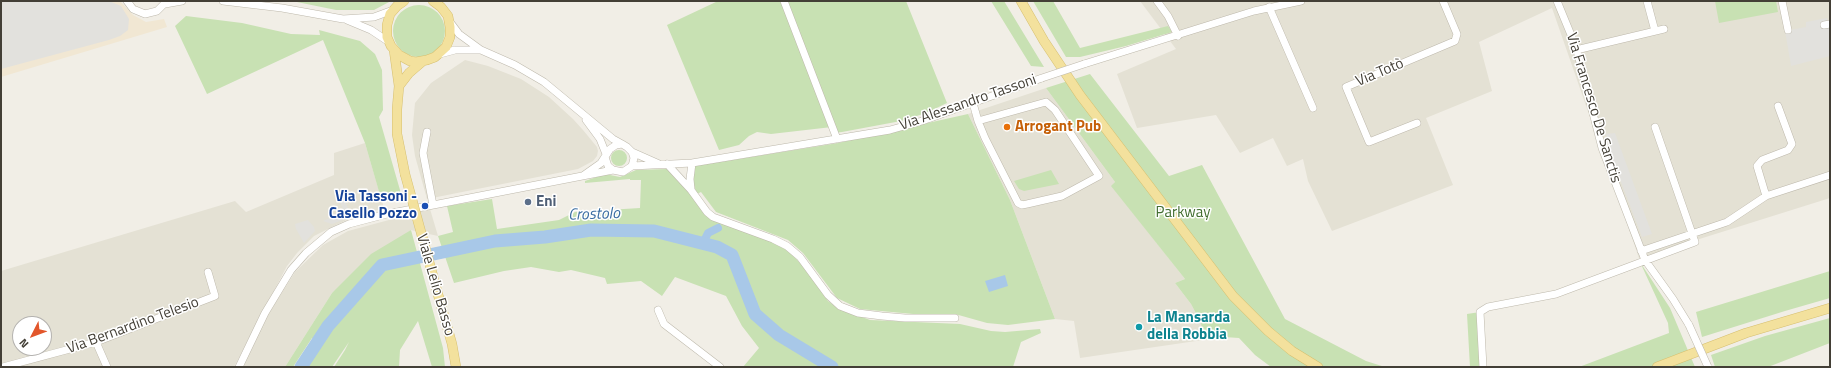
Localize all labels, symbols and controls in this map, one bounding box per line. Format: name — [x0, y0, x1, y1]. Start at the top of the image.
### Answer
street label: Via Francesco De Sanctis — [1562, 31, 1624, 185]
street label: Via Totò — [1353, 55, 1407, 91]
street label: Via Alessandro Tassoni — [897, 71, 1039, 135]
place label: Arrogant Pub — [1015, 118, 1101, 136]
marker: Arrogant Pub — [1002, 122, 1012, 132]
place label: Via Tassoni - Casello Pozzo — [329, 188, 417, 223]
place label: Eni — [536, 193, 556, 211]
marker: Eni — [523, 197, 533, 207]
marker: Via Tassoni - Casello Pozzo — [420, 201, 430, 211]
water label: Crostolo — [568, 204, 620, 226]
park label: Parkway — [1156, 204, 1210, 222]
street label: Viale Lelio Basso — [412, 232, 458, 338]
street label: Via Bernardino Telesio — [65, 294, 201, 358]
place label: La Mansarda della Robbia — [1147, 309, 1230, 344]
north arrow — [12, 316, 52, 356]
marker: La Mansarda della Robbia — [1134, 322, 1144, 332]
text: N — [15, 335, 32, 352]

